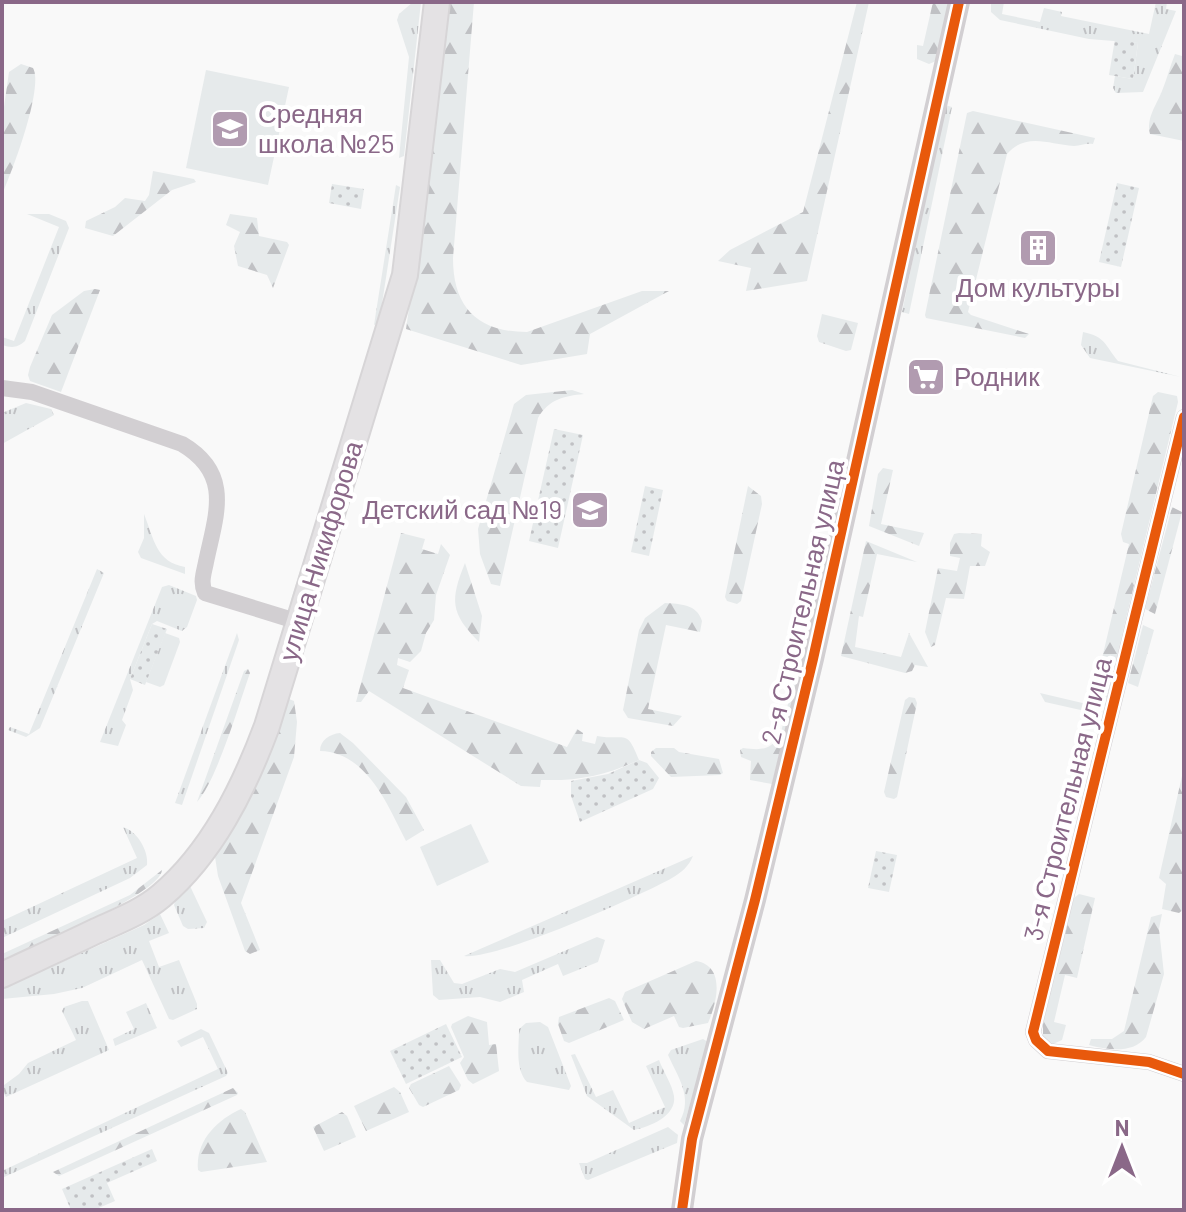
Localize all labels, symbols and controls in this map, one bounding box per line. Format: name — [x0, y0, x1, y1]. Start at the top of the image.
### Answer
place label: Средняя школа №25 — [258, 97, 394, 158]
school or university icon: Средняя школа №25 — [209, 108, 251, 150]
building icon: Дом культуры — [1017, 227, 1059, 269]
place label: Дом культуры — [956, 271, 1120, 302]
supermarket icon: Родник — [905, 356, 947, 398]
place label: Родник — [954, 360, 1040, 391]
street label: улица Никифорова — [271, 436, 368, 664]
street label: 2-я Строительная улица — [754, 456, 850, 747]
school or university icon: Детский сад №19 — [569, 489, 611, 531]
place label: Детский сад №19 — [362, 493, 562, 524]
street label: 3-я Строительная улица — [1016, 653, 1117, 943]
north arrow — [1082, 1108, 1162, 1188]
text: N — [1115, 1114, 1129, 1140]

